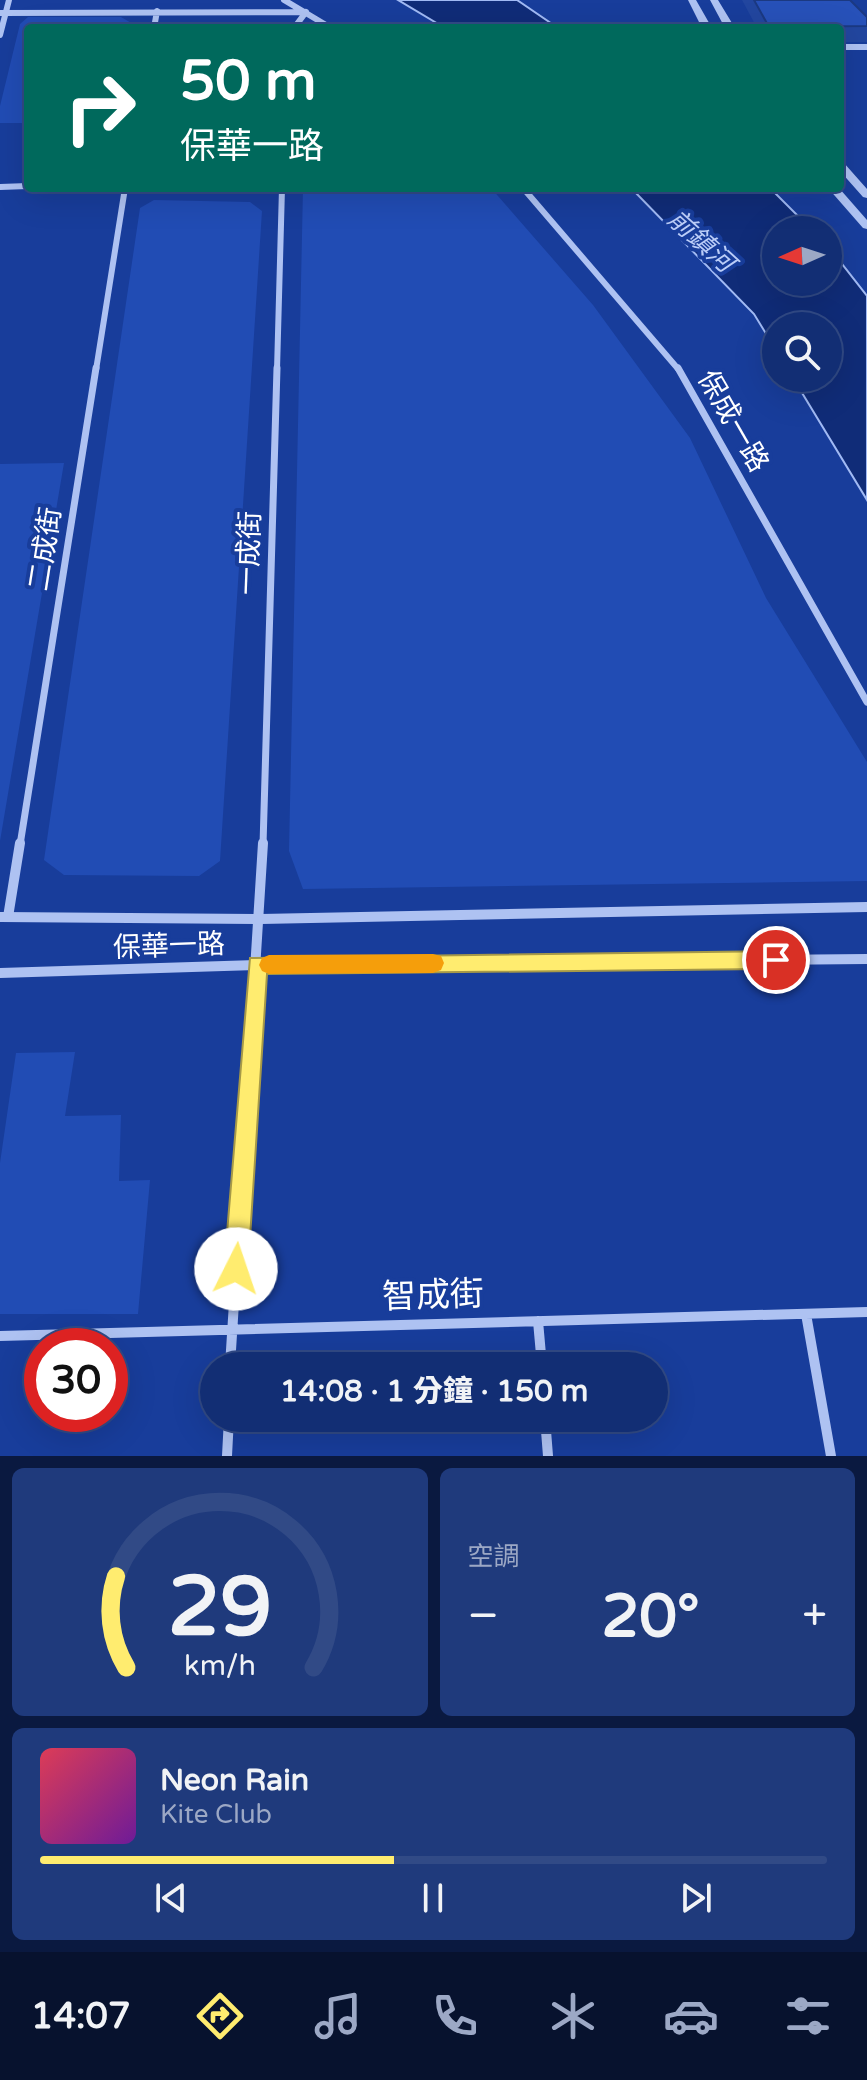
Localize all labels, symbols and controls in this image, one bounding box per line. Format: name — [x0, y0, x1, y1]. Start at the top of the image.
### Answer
text: 50 m — [180, 48, 316, 115]
icon: right — [48, 56, 152, 160]
text: 保華一路 — [180, 125, 324, 168]
water label: 前鎮河 — [662, 203, 744, 282]
north arrow — [762, 216, 842, 296]
map controls — [762, 216, 842, 392]
button: search — [762, 312, 842, 392]
street label: 保成一路 — [690, 364, 776, 478]
street label: 二成街 — [22, 505, 68, 593]
street label: 一成街 — [231, 510, 267, 596]
pin — [742, 926, 810, 994]
street label: 保華一路 — [112, 927, 226, 965]
icon: arrive — [754, 938, 798, 982]
position arrow — [194, 1227, 278, 1311]
street label: 智成街 — [381, 1274, 485, 1318]
speed limit sign: 30 — [24, 1328, 128, 1432]
text: 14:08 · 1 分鐘 · 150 m — [280, 1373, 588, 1410]
text: 空調 — [468, 1541, 520, 1572]
text: 29 — [168, 1558, 272, 1658]
text: 20° — [602, 1581, 700, 1653]
text: − — [468, 1590, 499, 1643]
text: + — [802, 1590, 827, 1643]
text: km/h — [184, 1649, 256, 1683]
text: Neon Rain — [160, 1762, 309, 1799]
text: Kite Club — [160, 1799, 272, 1830]
icon: previous — [149, 1876, 193, 1920]
icon: pause — [411, 1876, 455, 1920]
icon: next — [674, 1876, 718, 1920]
icon: directions — [192, 1988, 248, 2044]
icon: music — [310, 1988, 366, 2044]
icon: phone — [427, 1988, 483, 2044]
icon: climate — [545, 1988, 601, 2044]
icon: car — [663, 1988, 719, 2044]
icon: filters — [780, 1988, 836, 2044]
text: 14:07 — [31, 1995, 131, 2038]

